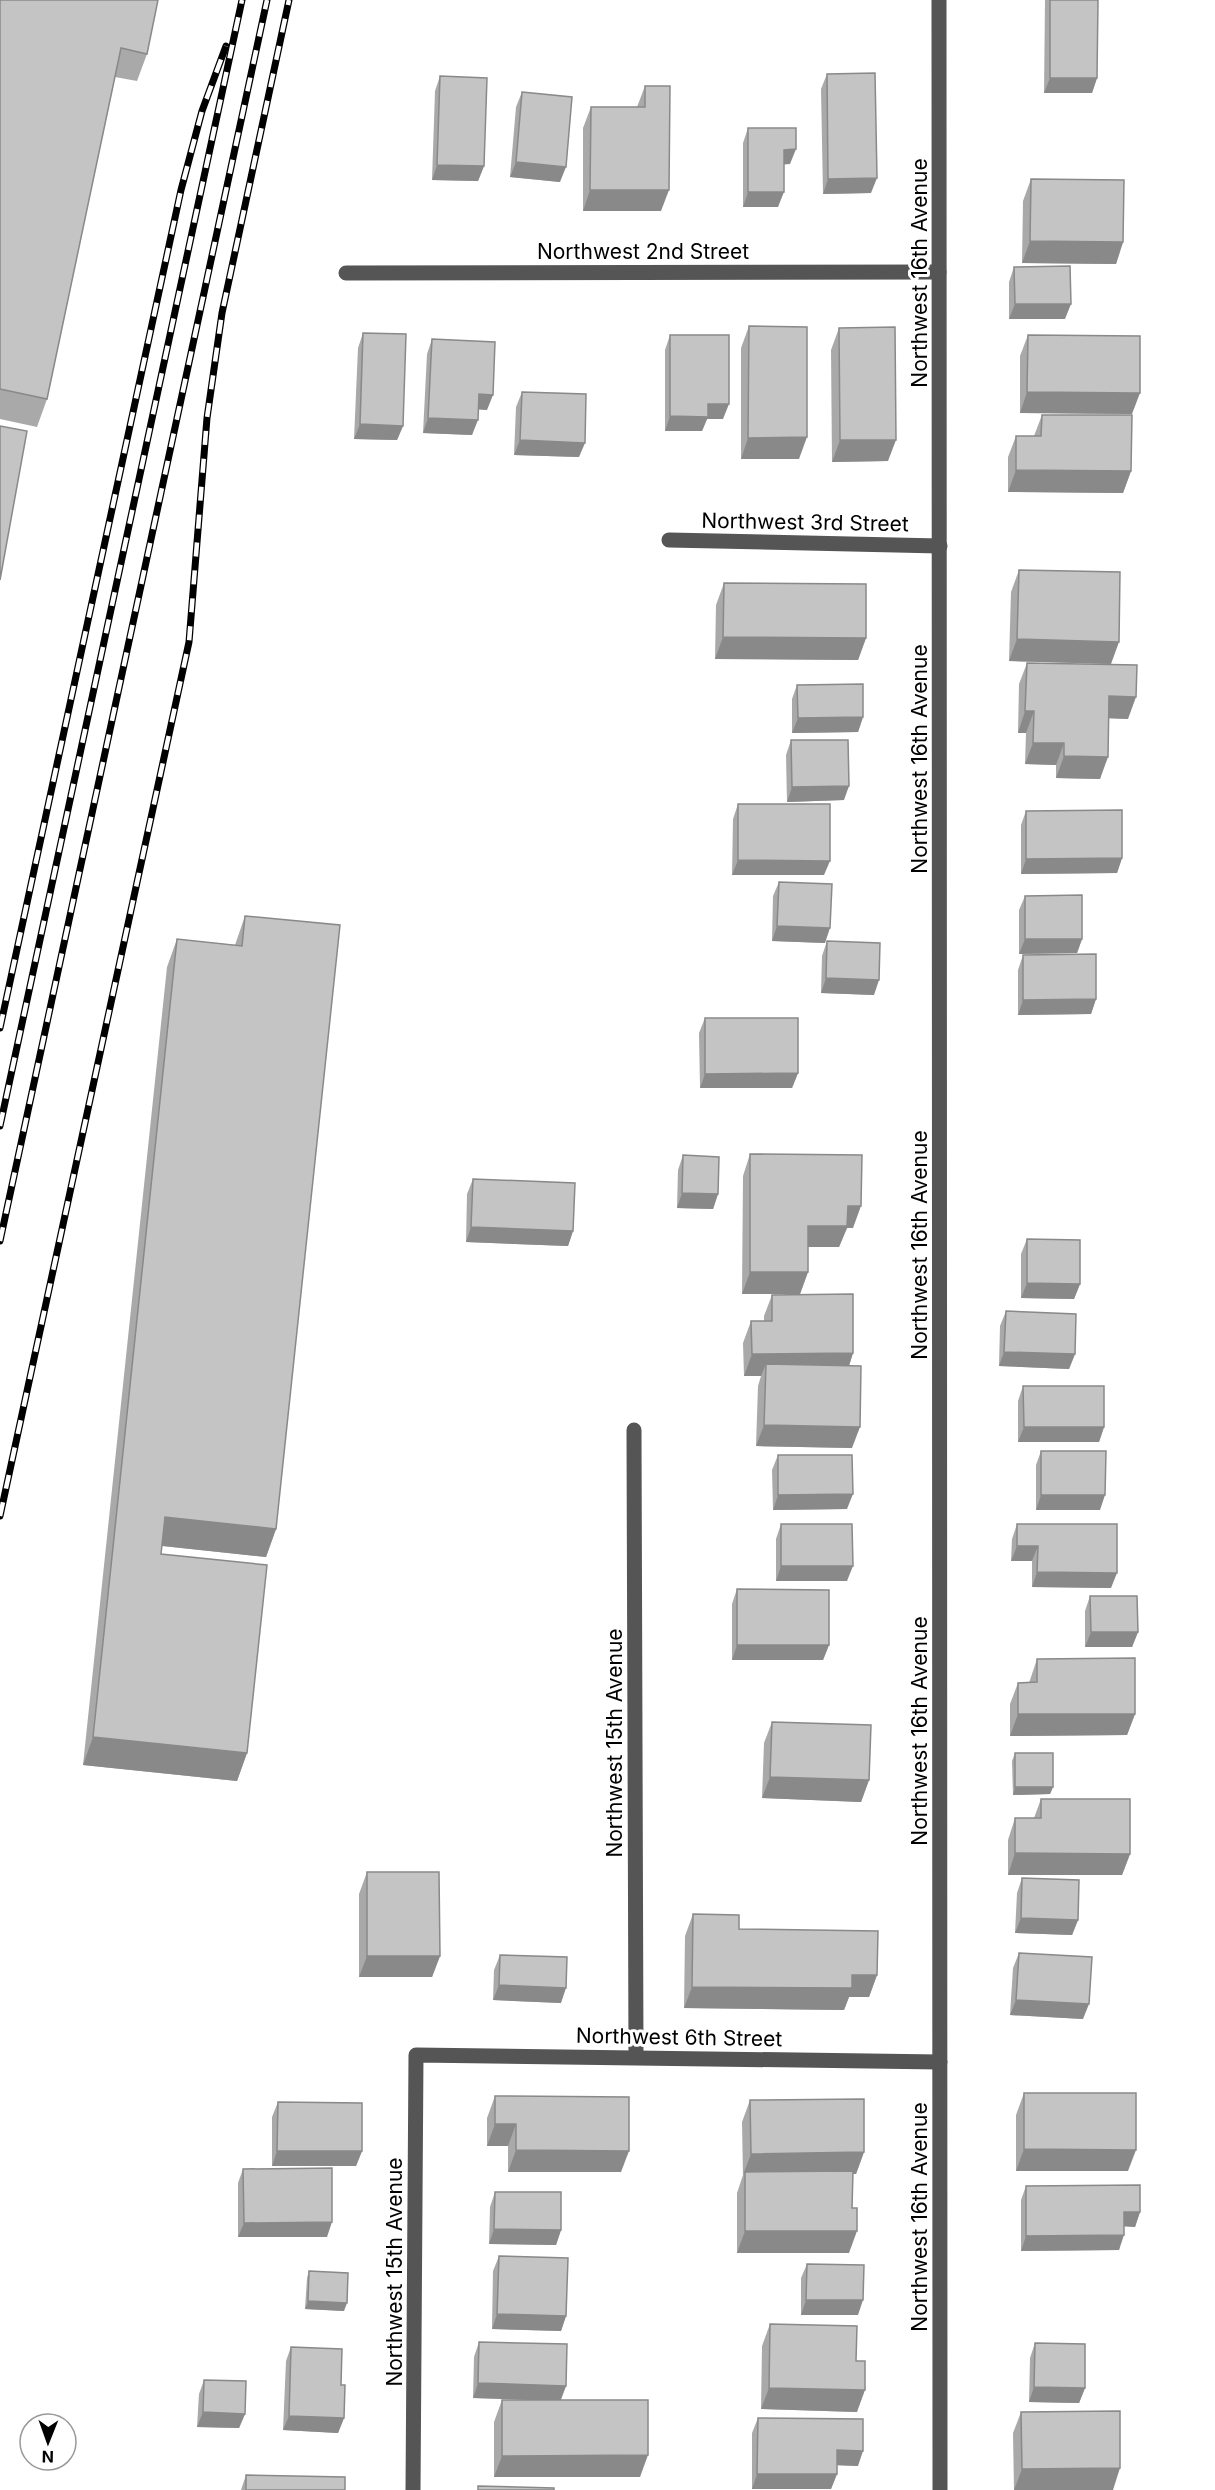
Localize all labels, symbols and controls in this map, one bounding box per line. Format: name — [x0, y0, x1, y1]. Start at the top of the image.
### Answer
street label: Northwest 16th Avenue — [907, 158, 932, 388]
street label: Northwest 2nd Street — [537, 239, 749, 264]
street label: Northwest 3rd Street — [701, 508, 909, 536]
street label: Northwest 16th Avenue — [907, 644, 932, 874]
street label: Northwest 16th Avenue — [907, 1130, 932, 1360]
street label: Northwest 16th Avenue — [907, 1616, 932, 1846]
street label: Northwest 15th Avenue — [602, 1628, 627, 1858]
street label: Northwest 6th Street — [576, 2023, 782, 2051]
street label: Northwest 16th Avenue — [907, 2102, 932, 2332]
street label: Northwest 15th Avenue — [382, 2157, 407, 2387]
north arrow — [18, 2412, 78, 2472]
text: N — [41, 2447, 54, 2467]

